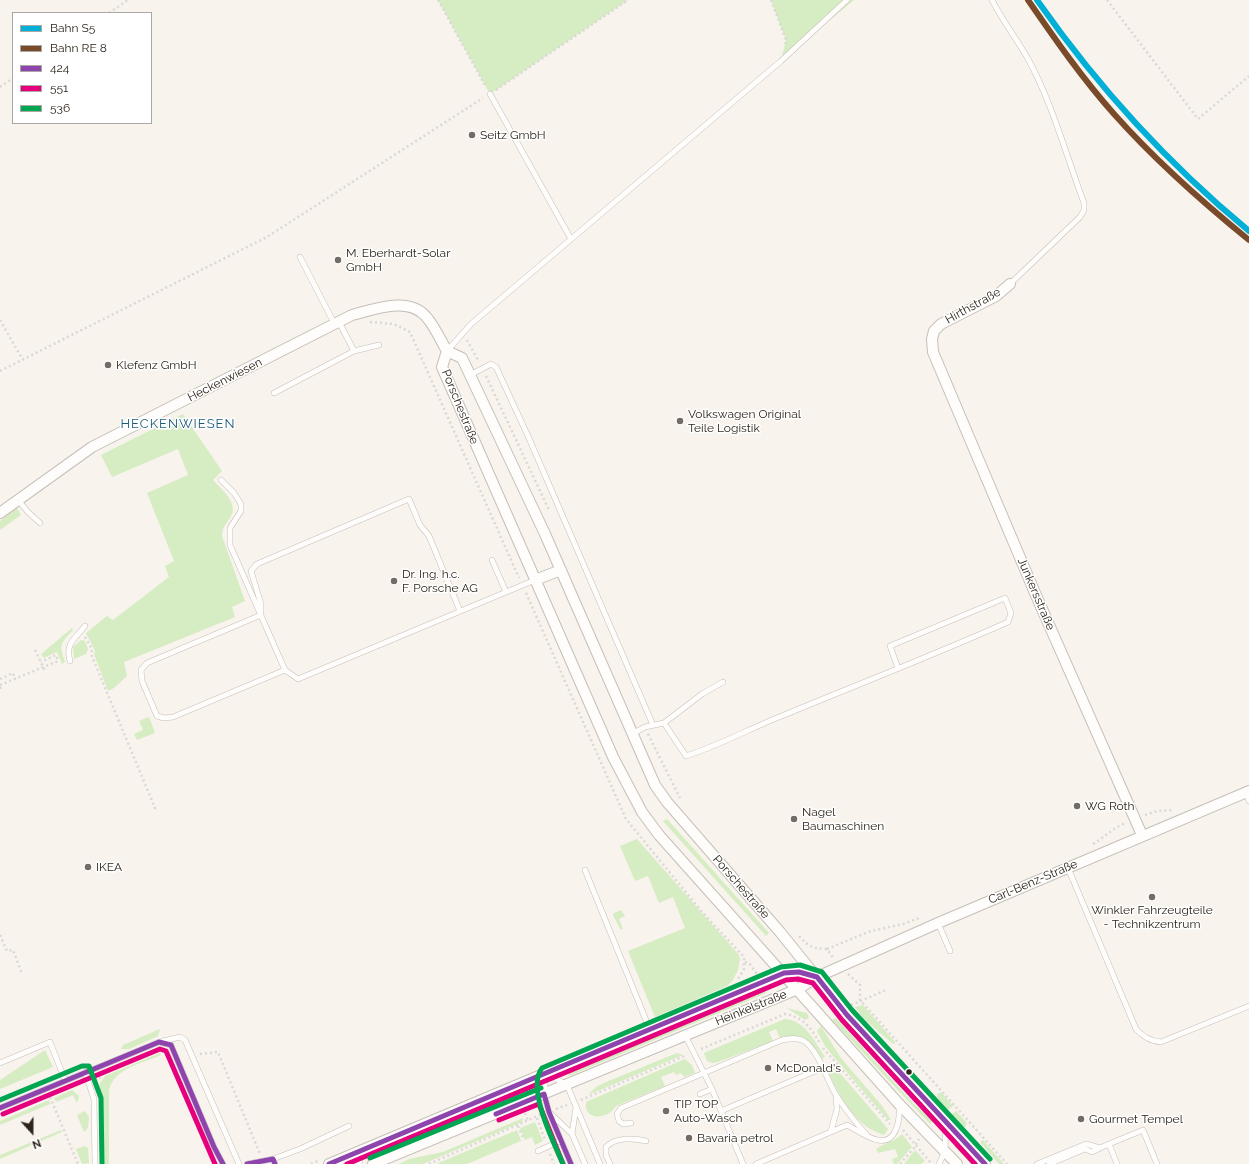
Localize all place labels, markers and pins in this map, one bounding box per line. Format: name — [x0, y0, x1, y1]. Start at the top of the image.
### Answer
place label: Seitz GmbH — [480, 128, 546, 142]
marker: Seitz GmbH — [467, 130, 477, 140]
place label: M. Eberhardt-Solar GmbH — [346, 246, 450, 274]
marker: M. Eberhardt-Solar GmbH — [333, 255, 343, 265]
place label: Klefenz GmbH — [116, 358, 197, 372]
marker: Klefenz GmbH — [103, 360, 113, 370]
place label: Volkswagen Original Teile Logistik — [688, 407, 801, 435]
marker: Volkswagen Original Teile Logistik — [675, 416, 685, 426]
place label: Dr. Ing. h.c. F. Porsche AG — [402, 567, 478, 595]
marker: Dr. Ing. h.c. F. Porsche AG — [389, 576, 399, 586]
place label: WG Roth — [1085, 799, 1135, 813]
marker: WG Roth — [1072, 801, 1082, 811]
place label: Nagel Baumaschinen — [802, 805, 884, 833]
marker: Nagel Baumaschinen — [789, 814, 799, 824]
place label: IKEA — [96, 860, 122, 874]
marker: IKEA — [83, 862, 93, 872]
marker: Winkler Fahrzeugteile - Technikzentrum — [1147, 892, 1157, 902]
place label: Winkler Fahrzeugteile - Technikzentrum — [1091, 903, 1213, 931]
place label: McDonald's — [776, 1061, 841, 1075]
marker: McDonald's — [763, 1063, 773, 1073]
unlabelled marker — [904, 1067, 914, 1077]
place label: TIP TOP Auto-Wasch — [674, 1097, 743, 1125]
marker: TIP TOP Auto-Wasch — [661, 1106, 671, 1116]
place label: Gourmet Tempel — [1089, 1112, 1183, 1126]
marker: Gourmet Tempel — [1076, 1114, 1086, 1124]
place label: Bavaria petrol — [697, 1131, 773, 1145]
marker: Bavaria petrol — [684, 1133, 694, 1143]

